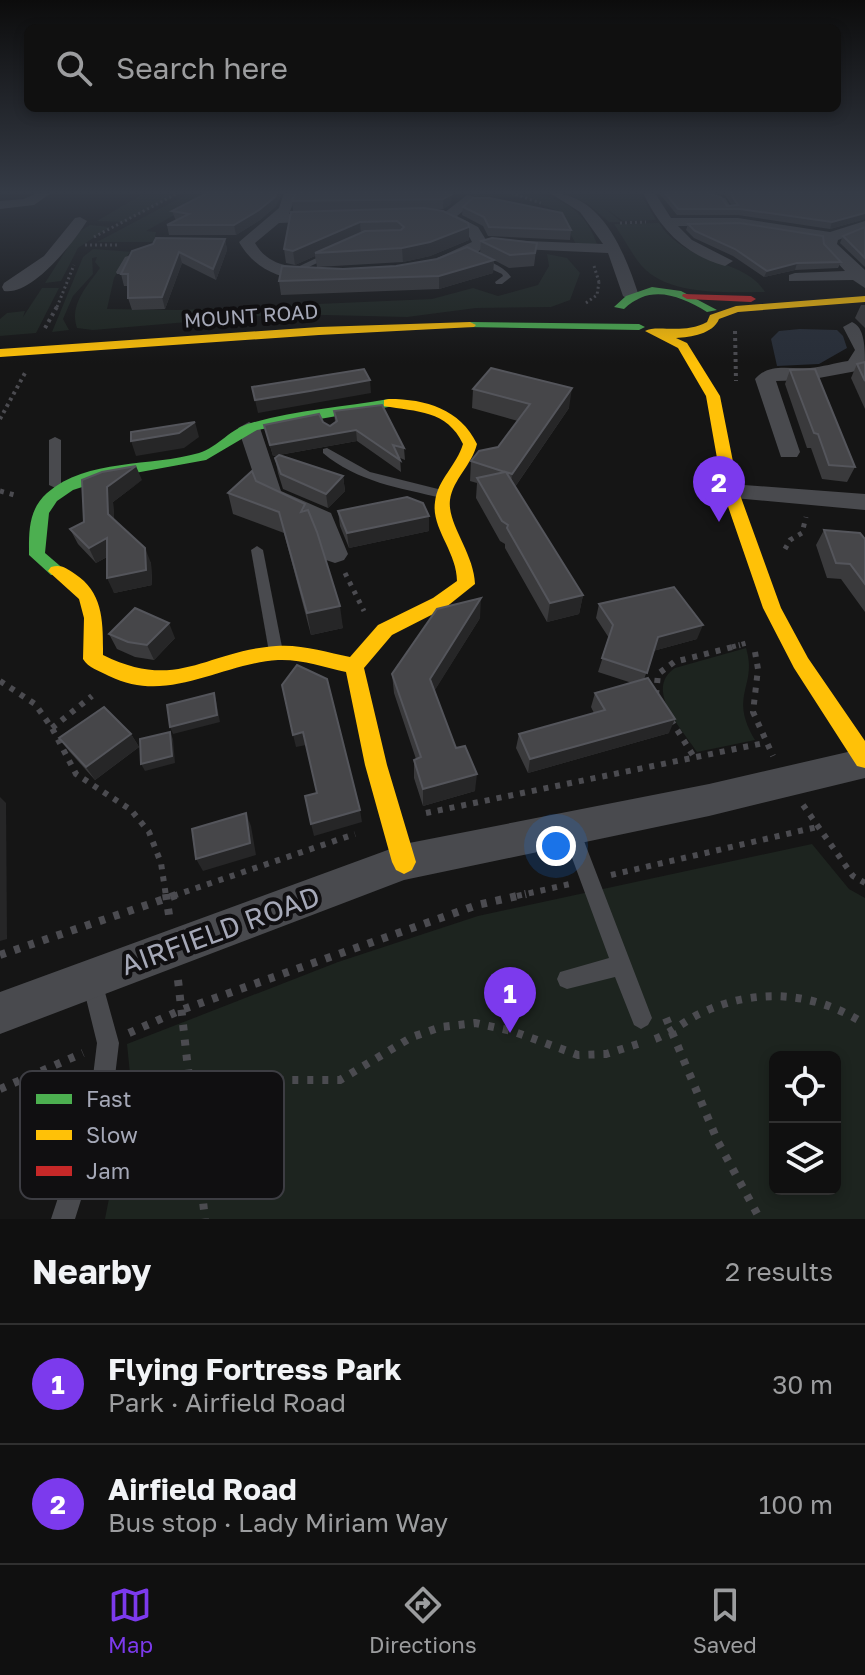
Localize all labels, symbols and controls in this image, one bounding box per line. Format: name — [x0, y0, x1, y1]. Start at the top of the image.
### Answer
search box — [24, 24, 841, 112]
icon: search — [52, 46, 96, 90]
text: Search here — [116, 50, 288, 86]
street label: MOUNT ROAD — [183, 298, 319, 332]
pin: 2 — [693, 456, 745, 522]
your location — [536, 826, 576, 866]
street label: AIRFIELD ROAD — [116, 879, 324, 981]
pin: 1 — [484, 967, 536, 1033]
map controls — [769, 1051, 841, 1195]
button: locate — [769, 1051, 841, 1123]
legend — [20, 1071, 284, 1199]
text: Fast — [86, 1085, 132, 1112]
text: Slow — [86, 1121, 138, 1148]
button: layers — [769, 1123, 841, 1195]
text: Jam — [86, 1157, 130, 1184]
text: Nearby — [32, 1251, 152, 1291]
text: 2 results — [725, 1256, 833, 1287]
text: Flying Fortress Park — [108, 1351, 402, 1387]
text: 1 — [51, 1369, 65, 1400]
text: 30 m — [772, 1369, 833, 1400]
text: Park · Airfield Road — [108, 1387, 346, 1418]
text: Airfield Road — [108, 1471, 297, 1507]
text: 2 — [50, 1489, 66, 1520]
text: 100 m — [759, 1489, 833, 1520]
text: Bus stop · Lady Miriam Way — [108, 1507, 448, 1538]
tab: Map — [108, 1583, 153, 1658]
tab: Directions — [369, 1583, 477, 1658]
tab: Saved — [693, 1583, 757, 1658]

